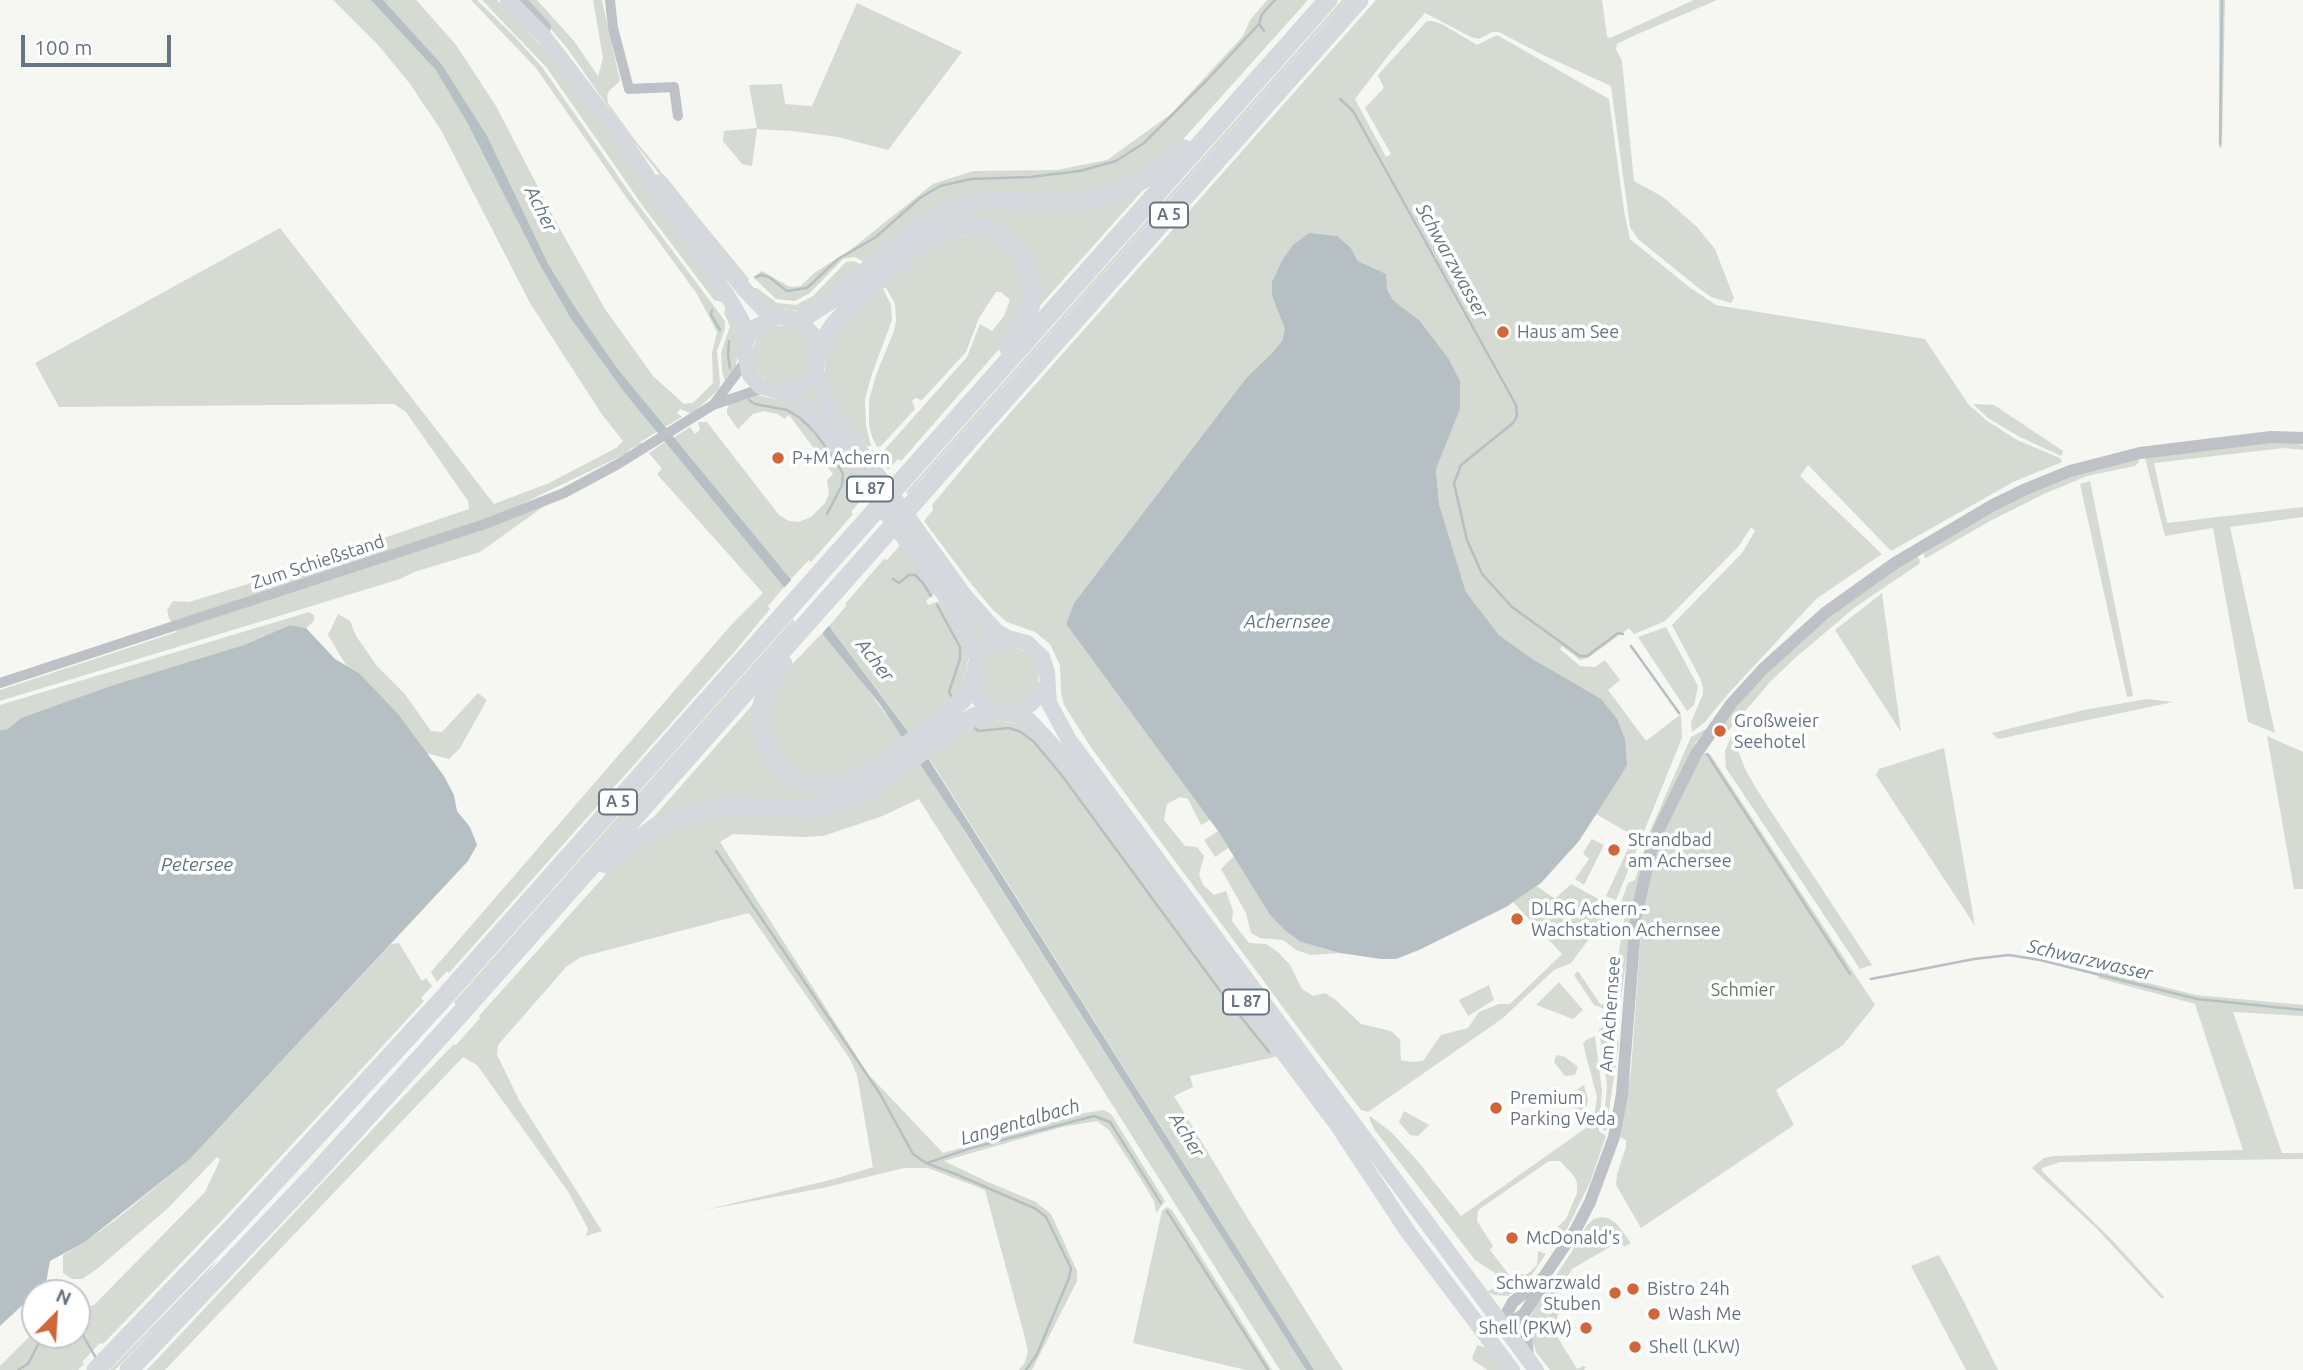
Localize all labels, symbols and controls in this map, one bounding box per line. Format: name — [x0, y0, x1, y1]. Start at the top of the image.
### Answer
scale bar — [24, 21, 175, 65]
text: 100 m — [34, 35, 92, 59]
water label: Acher — [520, 182, 562, 236]
water label: Schwarzwasser — [1411, 200, 1493, 322]
road number: A 5 — [1150, 202, 1188, 228]
place label: Haus am See — [1517, 321, 1619, 343]
marker: Haus am See — [1495, 324, 1511, 340]
place label: P+M Achern — [792, 447, 890, 469]
marker: P+M Achern — [770, 450, 786, 466]
road number: L 87 — [847, 476, 893, 502]
street label: Zum Schießstand — [249, 530, 387, 594]
water label: Achernsee — [1244, 611, 1330, 633]
water label: Acher — [851, 634, 899, 686]
place label: Großweier Seehotel — [1734, 710, 1819, 752]
marker: Großweier Seehotel — [1712, 723, 1728, 739]
road number: A 5 — [599, 790, 637, 814]
place label: Strandbad am Achersee — [1628, 829, 1732, 872]
marker: Strandbad am Achersee — [1606, 842, 1622, 858]
water label: Petersee — [161, 854, 233, 876]
place label: DLRG Achern - Wachstation Achernsee — [1531, 898, 1721, 940]
marker: DLRG Achern - Wachstation Achernsee — [1509, 911, 1525, 927]
water label: Schwarzwasser — [2025, 935, 2155, 985]
street label: Am Achernsee — [1595, 955, 1625, 1073]
park label: Schmier — [1711, 979, 1775, 1001]
road number: L 87 — [1223, 990, 1269, 1014]
place label: Premium Parking Veda — [1510, 1087, 1615, 1130]
water label: Langentalbach — [958, 1094, 1082, 1150]
marker: Premium Parking Veda — [1488, 1100, 1504, 1116]
water label: Acher — [1165, 1108, 1209, 1162]
place label: McDonald's — [1526, 1227, 1620, 1249]
marker: McDonald's — [1504, 1230, 1520, 1246]
place label: Schwarzwald Stuben — [1496, 1272, 1601, 1314]
place label: Bistro 24h — [1647, 1278, 1730, 1300]
north arrow — [21, 1279, 91, 1349]
marker: Bistro 24h — [1625, 1281, 1641, 1297]
text: N — [53, 1284, 75, 1310]
marker: Schwarzwald Stuben — [1607, 1285, 1623, 1301]
place label: Wash Me — [1668, 1303, 1741, 1325]
marker: Wash Me — [1646, 1306, 1662, 1322]
place label: Shell (PKW) — [1479, 1317, 1572, 1339]
marker: Shell (PKW) — [1578, 1320, 1594, 1336]
place label: Shell (LKW) — [1649, 1336, 1741, 1358]
marker: Shell (LKW) — [1627, 1339, 1643, 1355]

